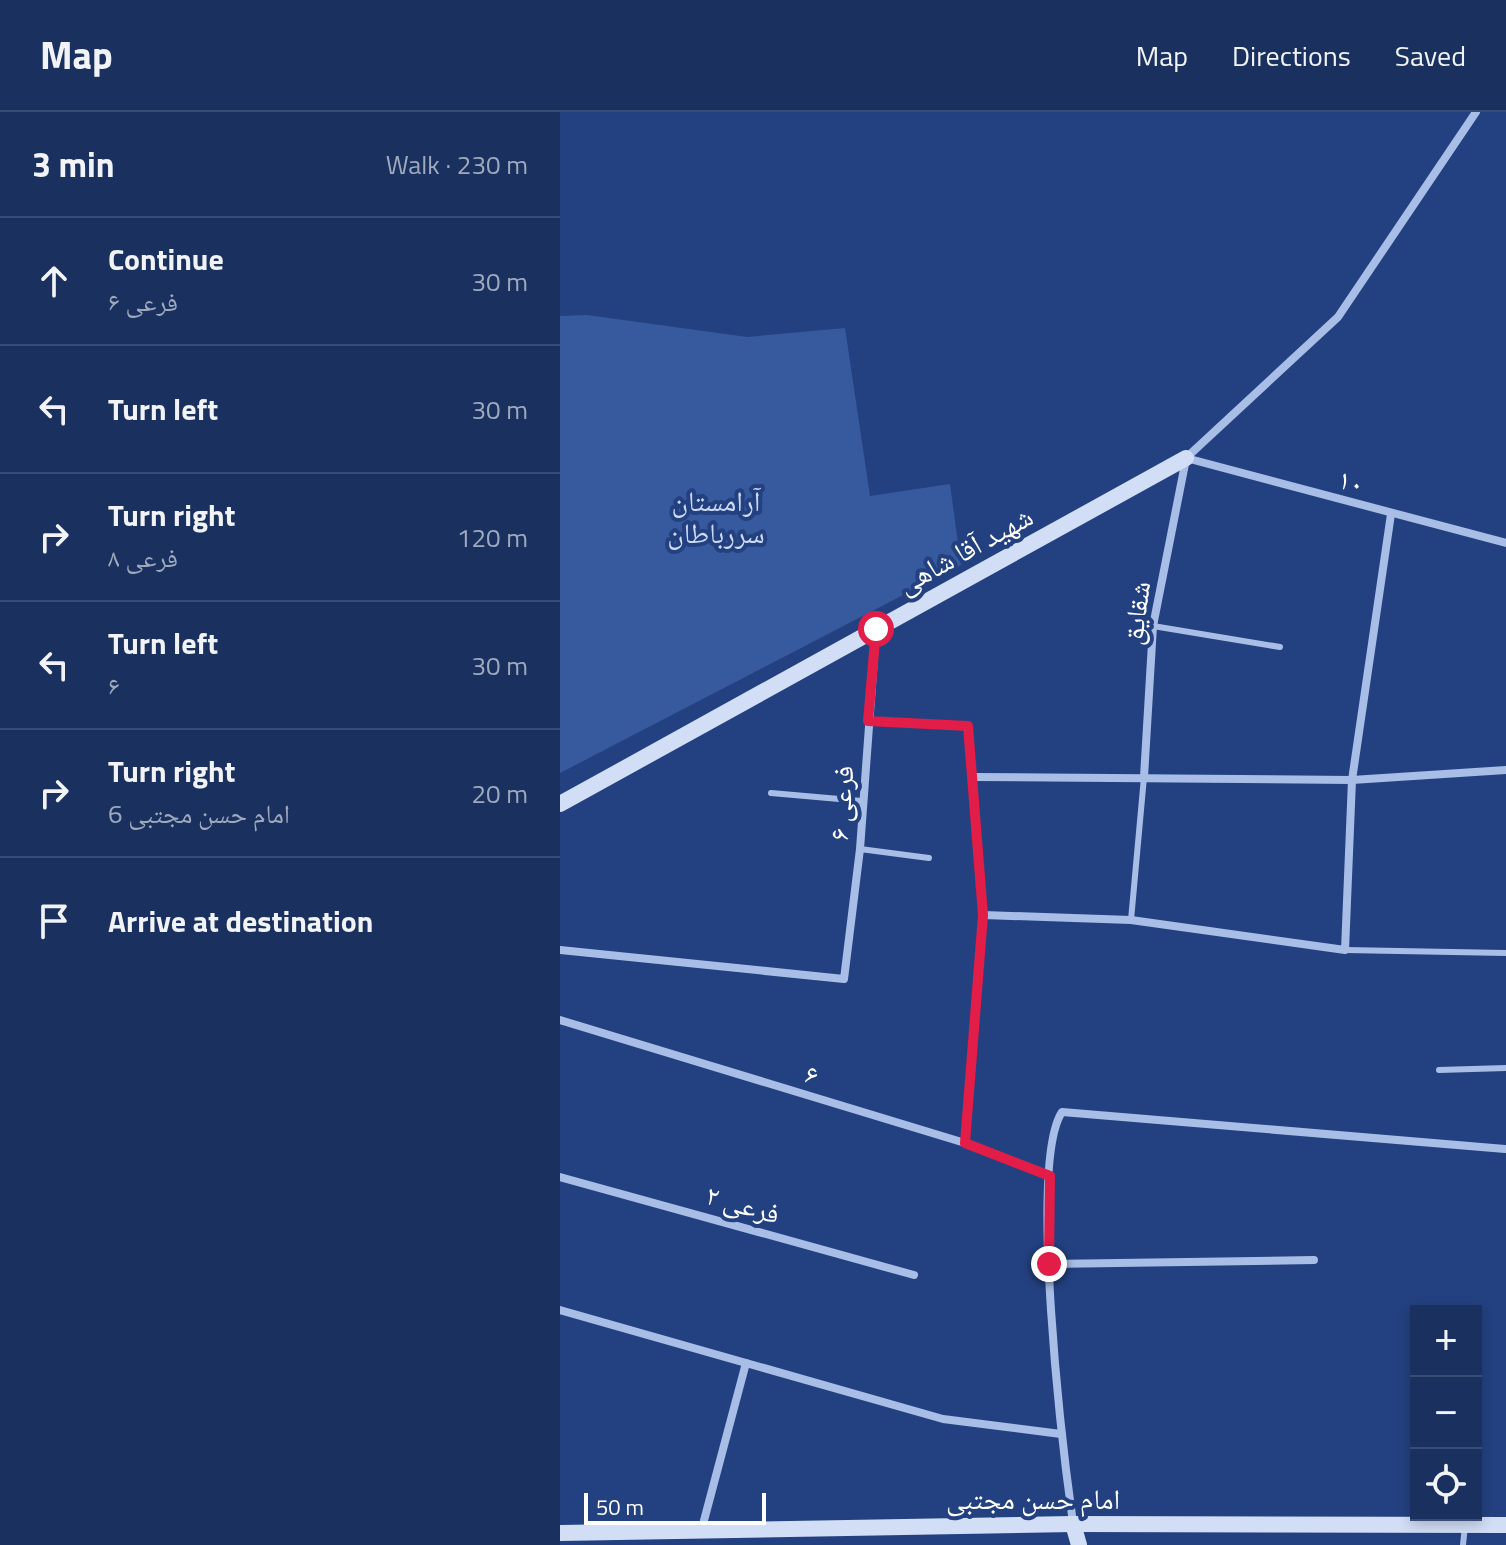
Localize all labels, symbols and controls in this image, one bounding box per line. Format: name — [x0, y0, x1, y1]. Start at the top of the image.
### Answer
text: Map — [40, 26, 113, 84]
text: Map — [1136, 34, 1188, 77]
text: Directions — [1232, 34, 1351, 77]
text: Saved — [1395, 34, 1466, 77]
text: 3 min — [32, 138, 115, 190]
text: Walk · 230 m — [386, 145, 528, 184]
text: Continue — [108, 236, 224, 282]
icon: ahead — [32, 259, 76, 303]
text: 30 m — [471, 262, 528, 301]
text: فرعی ۶ — [108, 282, 178, 321]
text: Turn left — [108, 386, 218, 432]
icon: left — [32, 387, 76, 431]
text: 30 m — [471, 390, 528, 429]
street label: ۱۰ — [1333, 456, 1369, 505]
park label: آرامستان سررباطان — [667, 479, 765, 554]
text: Turn right — [108, 492, 236, 538]
street label: شهید آقا شاهی — [889, 495, 1040, 605]
icon: right — [32, 515, 76, 559]
text: 120 m — [457, 518, 528, 557]
text: فرعی ۸ — [108, 538, 178, 577]
street label: شقایق — [1110, 578, 1161, 648]
route start — [858, 611, 894, 647]
text: Turn left — [108, 620, 218, 666]
icon: left — [32, 643, 76, 687]
text: 30 m — [471, 646, 528, 685]
text: ۶ — [108, 666, 120, 705]
text: Turn right — [108, 748, 236, 794]
street label: فرعی ۶ — [816, 764, 865, 842]
icon: right — [32, 771, 76, 815]
text: 20 m — [471, 774, 528, 813]
text: امام حسن مجتبی 6 — [108, 794, 290, 833]
text: Arrive at destination — [108, 898, 373, 944]
icon: arrive — [32, 899, 76, 943]
street label: ۶ — [800, 1051, 824, 1096]
street label: فرعی ۲ — [701, 1172, 785, 1235]
route end — [1031, 1246, 1067, 1282]
map controls — [1410, 1305, 1482, 1521]
button: + — [1410, 1305, 1482, 1377]
button: − — [1410, 1377, 1482, 1449]
button: locate — [1410, 1449, 1482, 1521]
street label: امام حسن مجتبی — [946, 1477, 1120, 1520]
scale bar — [584, 1489, 766, 1525]
text: 50 m — [596, 1490, 644, 1524]

